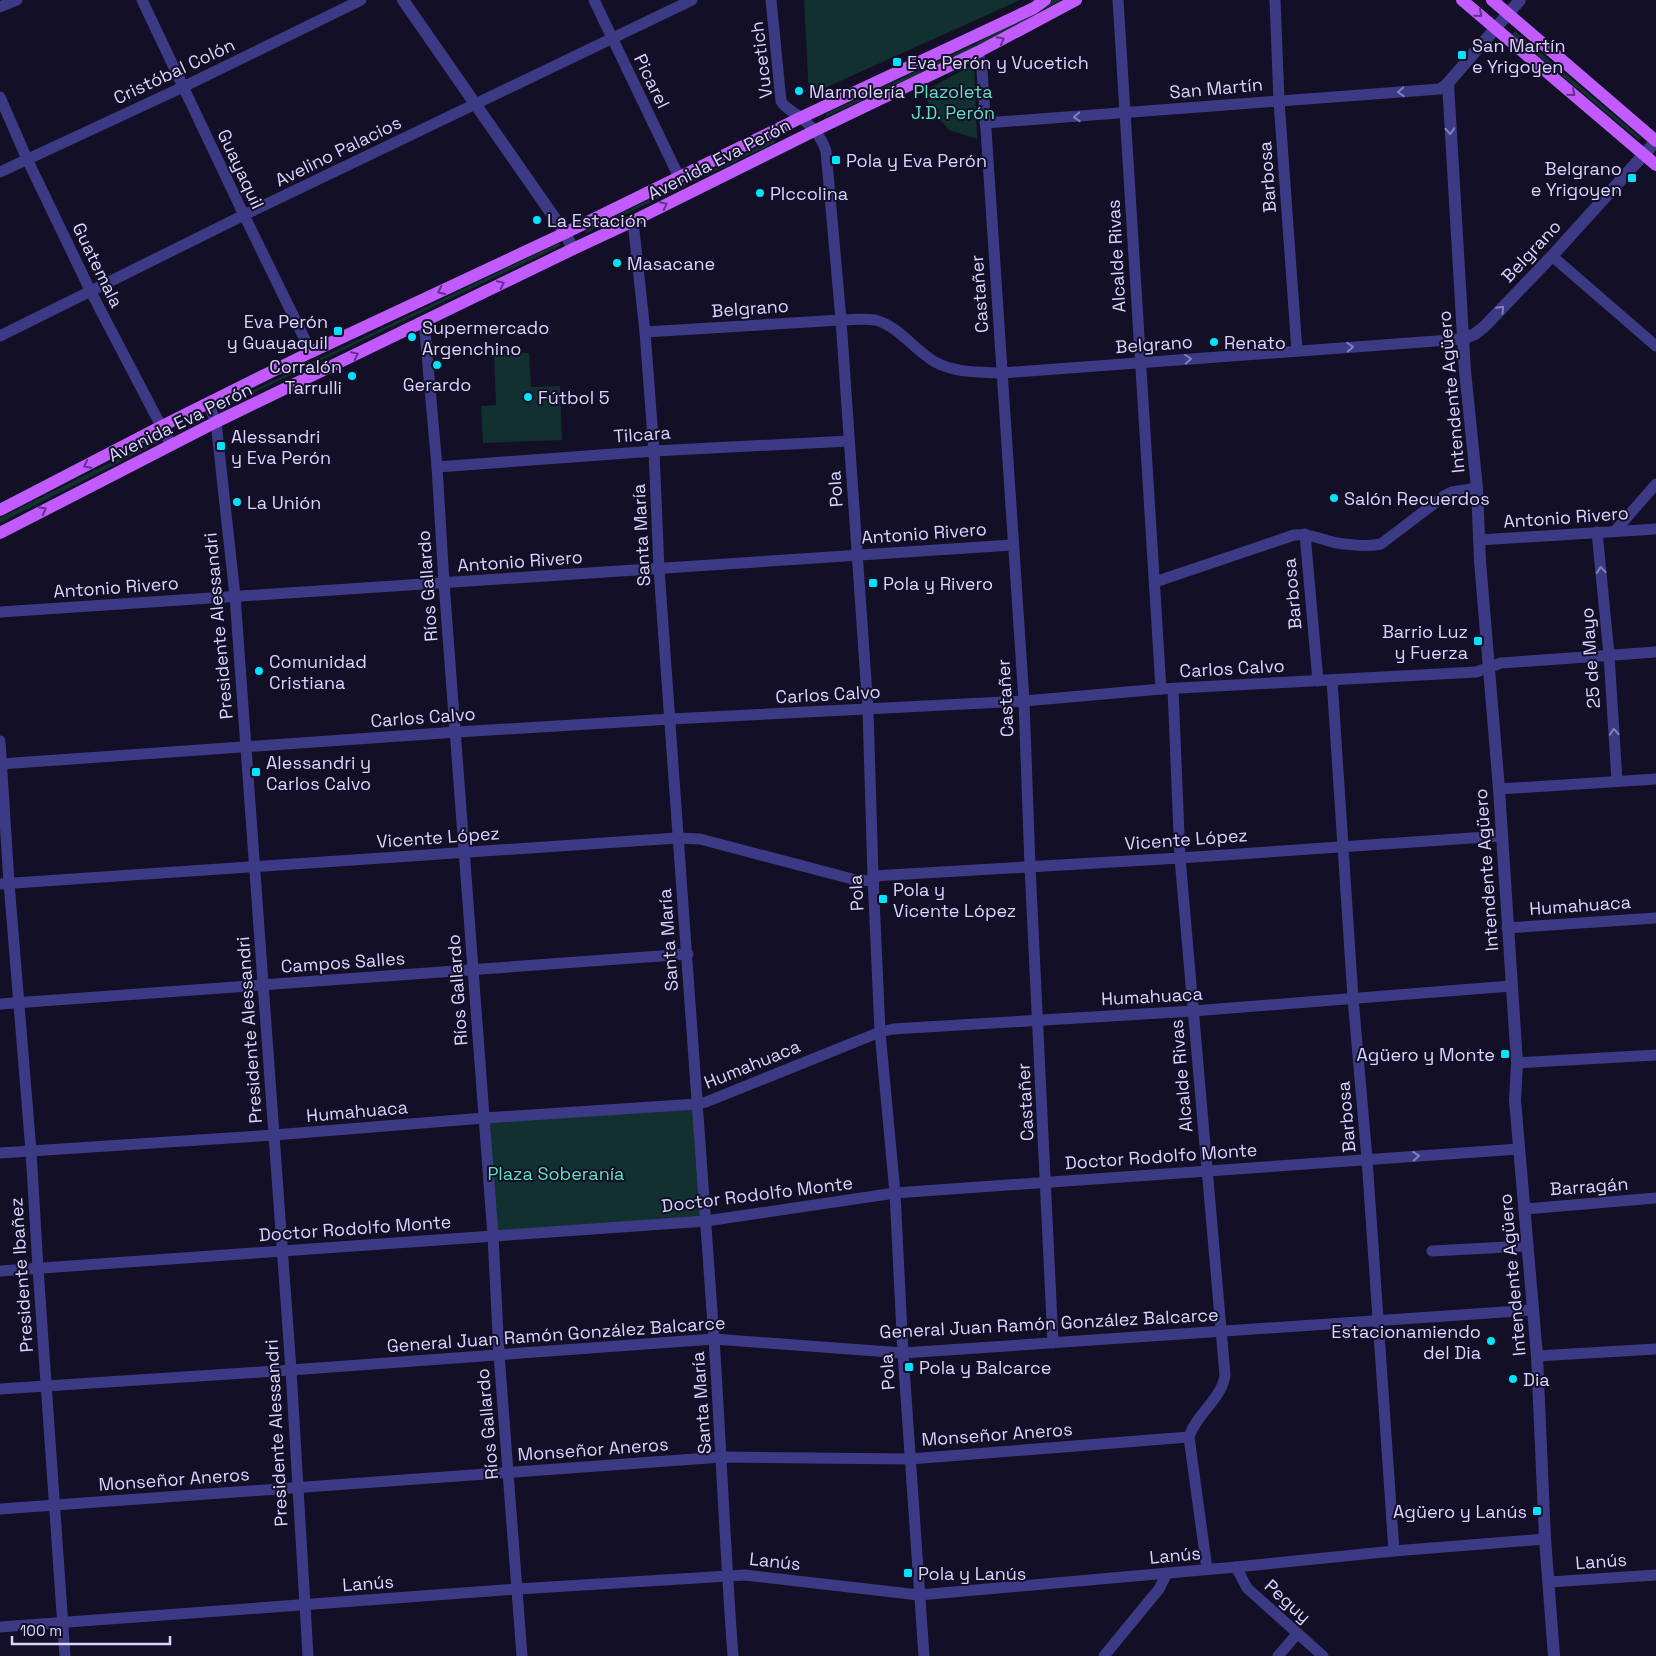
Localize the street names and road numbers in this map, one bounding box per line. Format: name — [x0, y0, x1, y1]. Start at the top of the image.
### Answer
street label: Vucetich — [745, 20, 777, 100]
street label: Cristóbal Colón — [110, 33, 238, 109]
street label: Picarel — [629, 50, 675, 112]
street label: San Martín — [1168, 72, 1264, 104]
street label: Avelino Palacios — [271, 110, 405, 192]
street label: Avenida Eva Perón — [644, 113, 794, 205]
street label: Guayaquil — [212, 125, 270, 213]
street label: Barbosa — [1253, 141, 1281, 213]
street label: Alcalde Rivas — [1102, 199, 1130, 313]
street label: Belgrano — [1496, 215, 1566, 287]
street label: Guatemala — [68, 219, 128, 311]
street label: Castañer — [965, 254, 993, 334]
street label: Belgrano — [711, 294, 789, 322]
street label: Intendente Agüero — [1432, 310, 1470, 474]
street label: Belgrano — [1115, 330, 1193, 358]
street label: Avenida Eva Perón — [104, 377, 256, 467]
street label: Tilcara — [613, 421, 671, 447]
street label: Pola — [822, 470, 848, 508]
street label: Santa María — [627, 483, 655, 587]
street label: Antonio Rivero — [1502, 501, 1630, 533]
street label: Antonio Rivero — [860, 517, 988, 549]
street label: Ríos Gallardo — [412, 530, 442, 642]
street label: Presidente Alessandri — [198, 532, 238, 720]
street label: Antonio Rivero — [456, 545, 584, 577]
street label: Barbosa — [1277, 557, 1307, 631]
street label: Antonio Rivero — [52, 571, 180, 603]
street label: 25 de Mayo — [1575, 607, 1605, 709]
street label: Carlos Calvo — [1179, 654, 1285, 682]
street label: Castañer — [991, 658, 1019, 738]
street label: Carlos Calvo — [775, 680, 881, 708]
street label: Carlos Calvo — [370, 702, 476, 732]
street label: Intendente Agüero — [1469, 788, 1503, 952]
street label: Vicente López — [376, 821, 500, 853]
street label: Vicente López — [1124, 823, 1248, 855]
street label: Pola — [844, 874, 868, 912]
street label: Santa María — [653, 888, 683, 992]
street label: Humahuaca — [1528, 890, 1632, 920]
street label: Ríos Gallardo — [442, 934, 472, 1046]
street label: Presidente Alessandri — [231, 936, 267, 1124]
street label: Campos Salles — [280, 946, 406, 978]
street label: Humahuaca — [1101, 982, 1203, 1010]
street label: Alcalde Rivas — [1165, 1019, 1197, 1133]
street label: Humahuaca — [701, 1034, 803, 1094]
street label: Castañer — [1011, 1062, 1039, 1142]
street label: Barbosa — [1331, 1080, 1361, 1154]
street label: Humahuaca — [305, 1095, 409, 1127]
street label: Doctor Rodolfo Monte — [1064, 1138, 1258, 1174]
street label: Doctor Rodolfo Monte — [660, 1171, 854, 1217]
street label: Barragán — [1549, 1172, 1629, 1200]
street label: Intendente Agüero — [1493, 1193, 1531, 1357]
street label: Presidente Ibañez — [4, 1197, 38, 1353]
street label: Doctor Rodolfo Monte — [258, 1210, 452, 1246]
street label: General Juan Ramón González Balcarce — [879, 1303, 1219, 1343]
street label: General Juan Ramón González Balcarce — [386, 1311, 726, 1357]
street label: Presidente Alessandri — [260, 1339, 292, 1527]
street label: Santa María — [686, 1351, 716, 1455]
street label: Pola — [874, 1353, 900, 1391]
street label: Ríos Gallardo — [471, 1367, 503, 1481]
street label: Monseñor Aneros — [921, 1417, 1073, 1451]
street label: Monseñor Aneros — [517, 1432, 669, 1466]
street label: Monseñor Aneros — [98, 1462, 250, 1496]
street label: Lanús — [1148, 1541, 1202, 1569]
street label: Lanús — [748, 1547, 802, 1575]
street label: Lanús — [1574, 1548, 1628, 1574]
street label: Lanús — [341, 1570, 395, 1596]
street label: Peguy — [1260, 1574, 1316, 1628]

